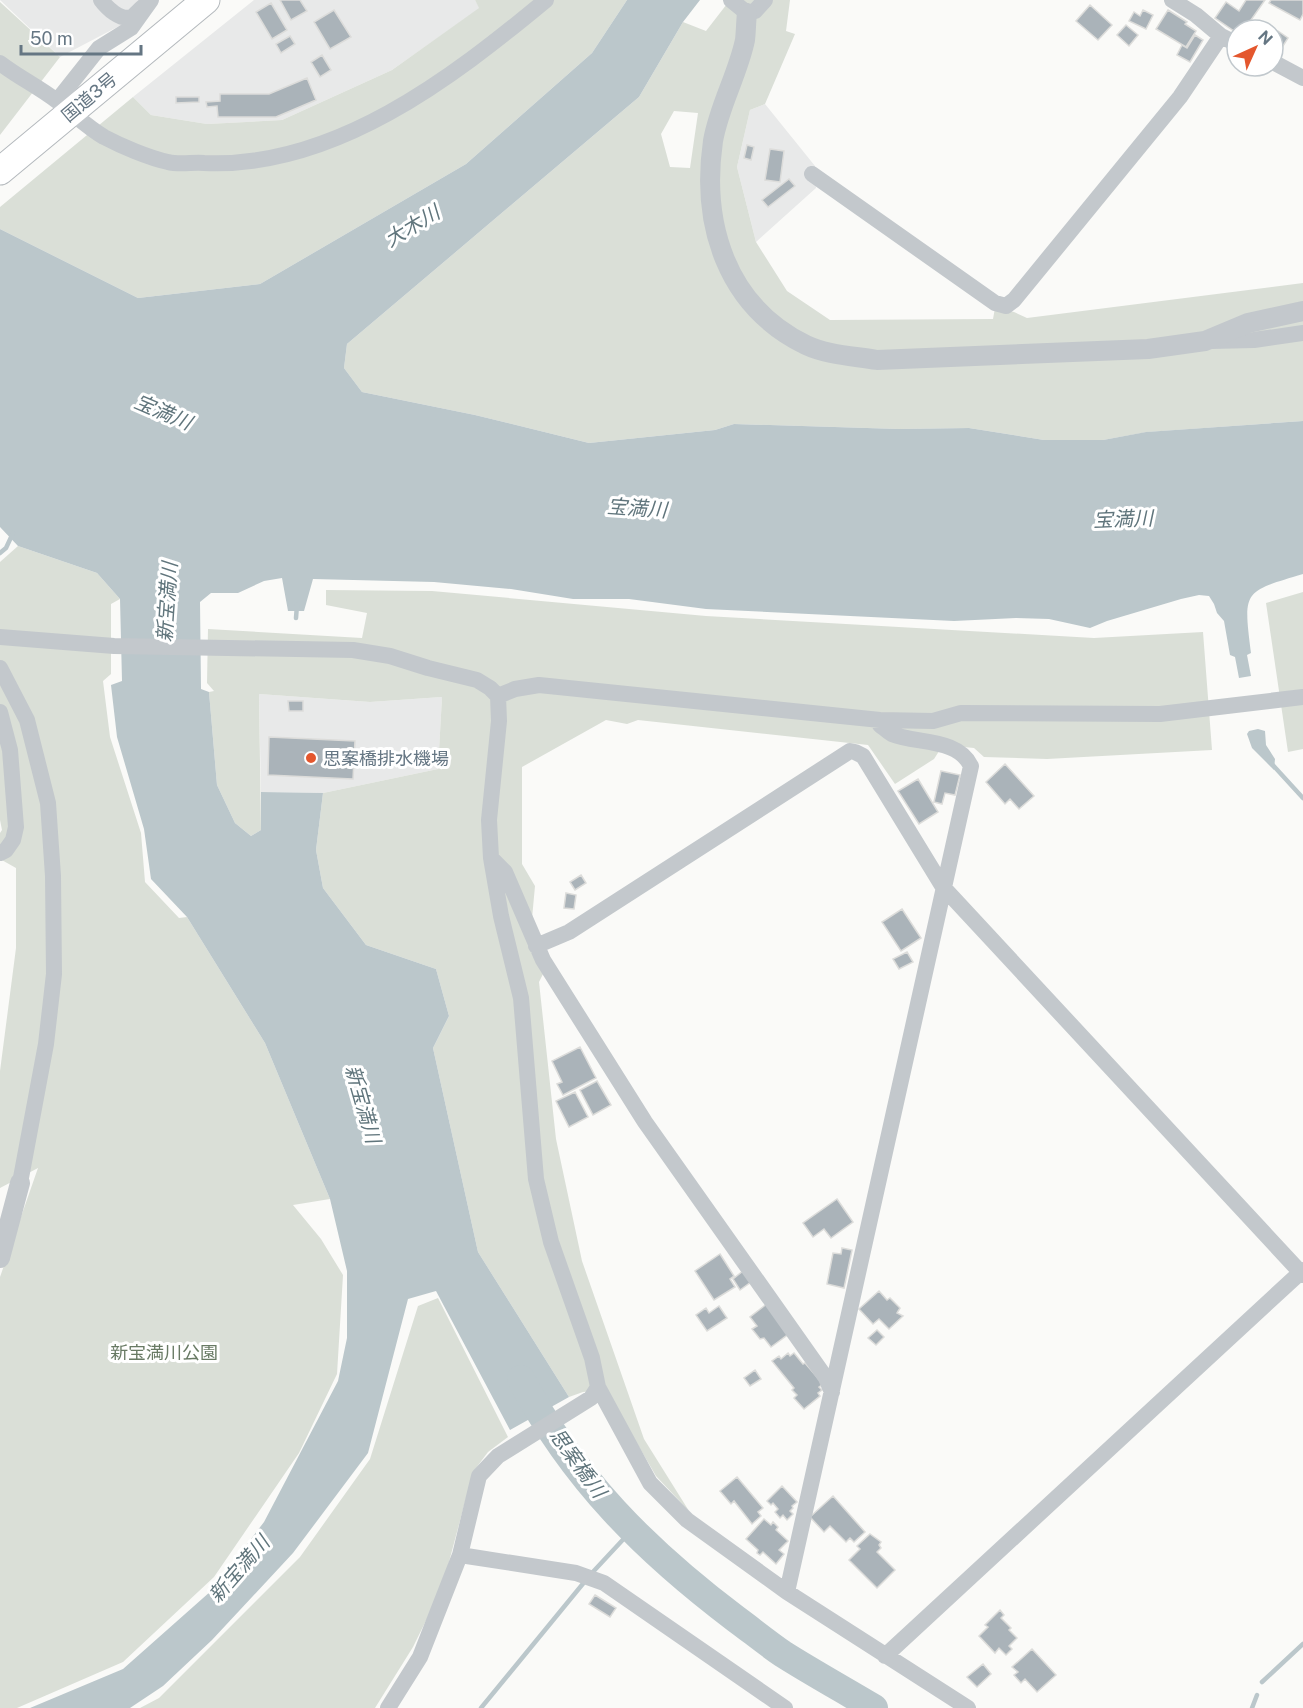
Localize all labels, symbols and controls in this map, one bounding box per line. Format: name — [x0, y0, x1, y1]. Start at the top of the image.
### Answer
scale bar — [21, 18, 141, 56]
north arrow — [1225, 18, 1285, 78]
text: N — [1254, 27, 1276, 49]
text: 50 m — [30, 28, 73, 49]
street label: 国道3号 — [57, 68, 121, 126]
water label: 大木川 — [380, 199, 446, 252]
water label: 宝満川 — [131, 389, 197, 436]
water label: 宝満川 — [606, 494, 670, 522]
water label: 宝満川 — [1093, 506, 1155, 532]
water label: 新宝満川 — [152, 559, 182, 643]
place label: 思案橋排水機場 — [323, 748, 449, 769]
marker: 思案橋排水機場 — [304, 751, 318, 765]
water label: 新宝満川 — [340, 1062, 386, 1148]
park label: 新宝満川公園 — [110, 1342, 218, 1363]
water label: 思案橋川 — [545, 1424, 612, 1504]
water label: 新宝満川 — [204, 1529, 276, 1607]

